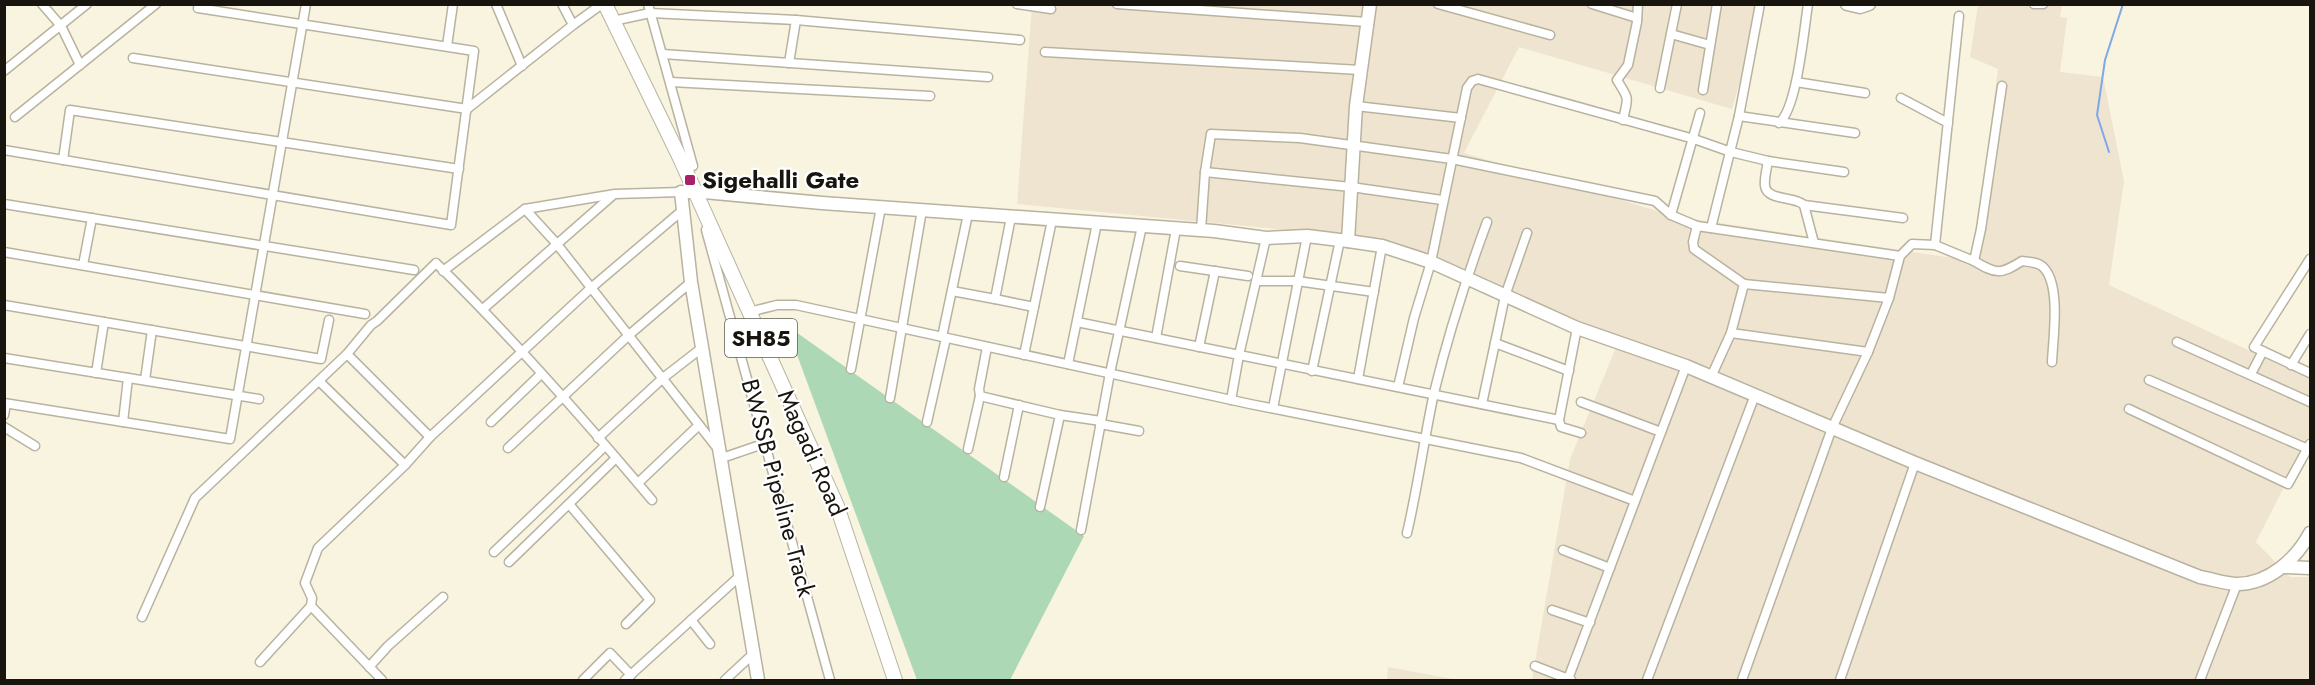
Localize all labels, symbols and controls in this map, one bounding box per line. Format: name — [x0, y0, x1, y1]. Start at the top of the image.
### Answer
place label: Sigehalli Gate — [702, 162, 859, 197]
marker: Sigehalli Gate — [683, 173, 697, 187]
road number: SH85 — [725, 319, 797, 357]
street label: BWSSB Pipeline Track — [733, 375, 824, 601]
street label: Magadi Road — [769, 384, 856, 522]

